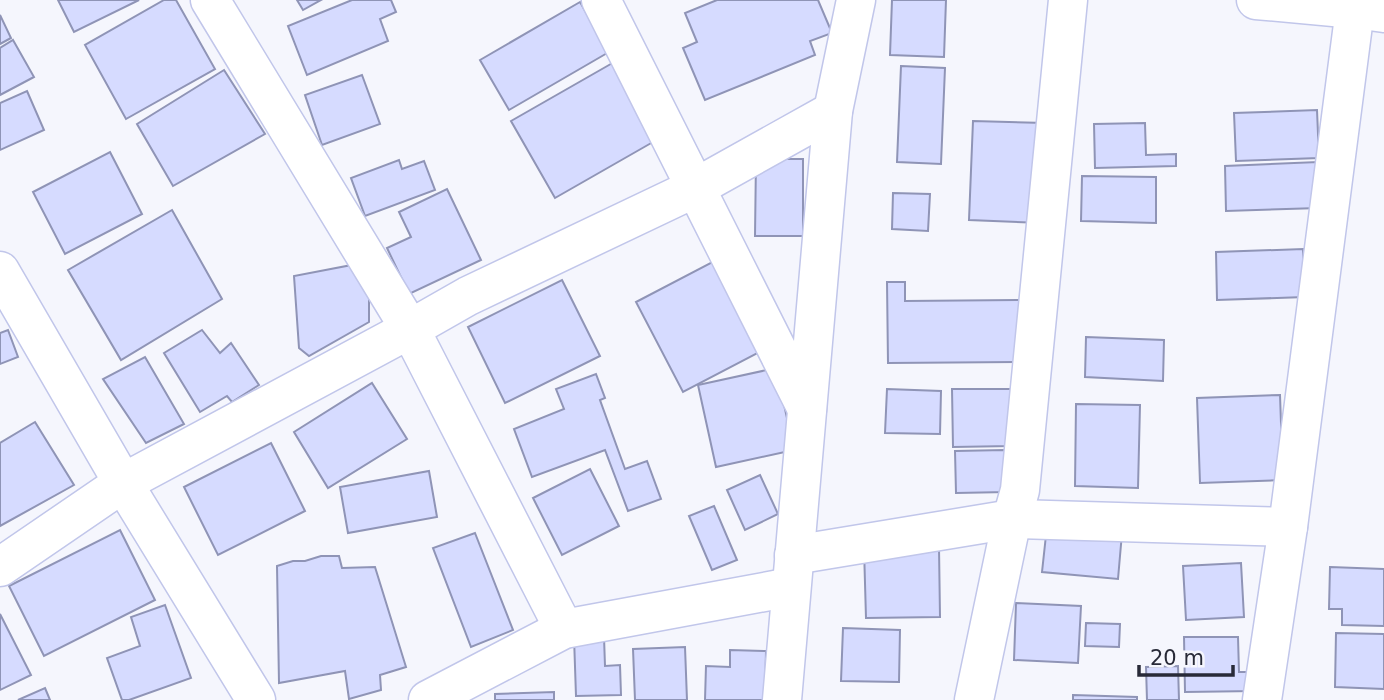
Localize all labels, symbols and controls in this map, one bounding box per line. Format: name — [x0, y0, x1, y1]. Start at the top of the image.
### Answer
scale bar — [1139, 634, 1234, 678]
text: 20 m — [1150, 646, 1204, 670]

